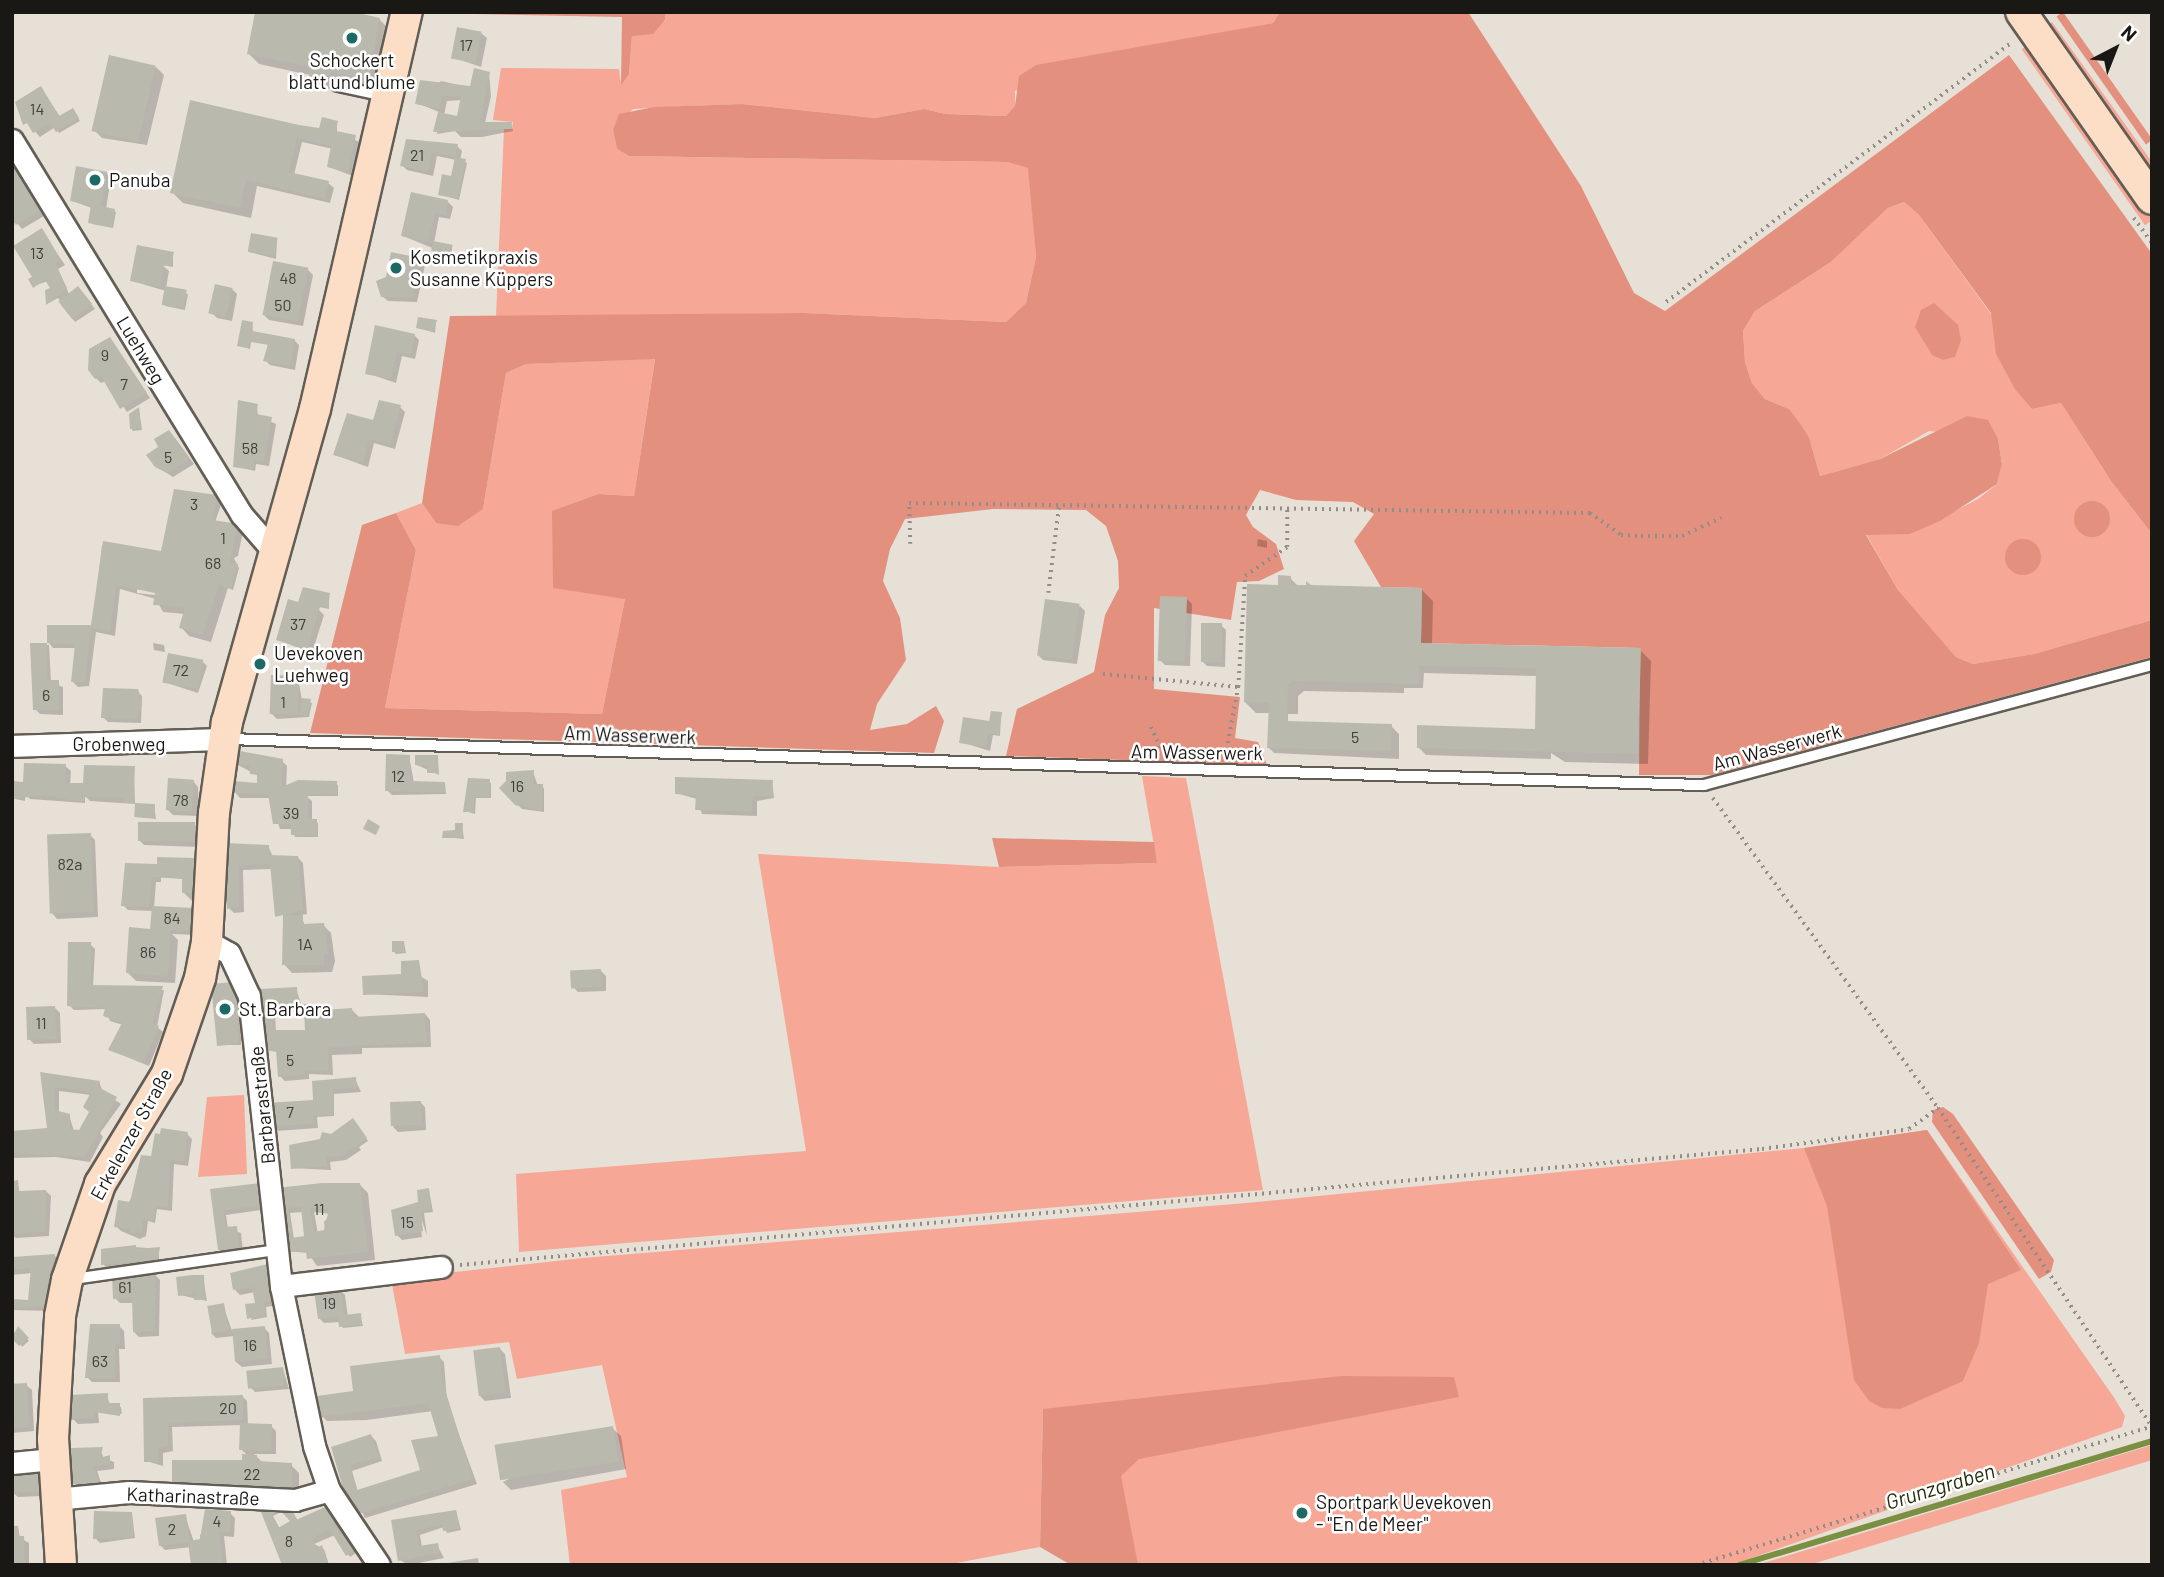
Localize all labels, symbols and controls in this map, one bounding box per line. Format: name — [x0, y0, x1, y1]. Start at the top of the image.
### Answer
north arrow — [2080, 14, 2150, 84]
text: N — [2117, 20, 2142, 46]
marker: Schockert blatt und blume — [344, 30, 360, 46]
house number: 17 — [459, 35, 473, 55]
place label: Schockert blatt und blume — [288, 49, 416, 93]
house number: 14 — [30, 99, 44, 119]
house number: 21 — [410, 145, 424, 165]
place label: Panuba — [109, 169, 170, 191]
marker: Panuba — [87, 172, 103, 188]
house number: 13 — [30, 243, 44, 263]
place label: Kosmetikpraxis Susanne Küppers — [410, 246, 553, 290]
marker: Kosmetikpraxis Susanne Küppers — [388, 260, 404, 276]
house number: 48 — [279, 268, 297, 288]
house number: 50 — [274, 295, 292, 315]
street label: Luehweg — [112, 312, 170, 388]
house number: 9 — [101, 345, 109, 365]
house number: 7 — [120, 374, 128, 394]
house number: 58 — [242, 438, 258, 458]
house number: 5 — [164, 447, 172, 467]
house number: 3 — [190, 494, 198, 514]
house number: 1 — [220, 528, 226, 548]
house number: 68 — [205, 553, 221, 573]
house number: 37 — [290, 614, 306, 634]
place label: Uevekoven Luehweg — [274, 642, 363, 686]
marker: Uevekoven Luehweg — [252, 656, 268, 672]
house number: 72 — [173, 660, 189, 680]
house number: 6 — [42, 685, 50, 705]
house number: 1 — [280, 692, 286, 712]
street label: Am Wasserwerk — [1710, 719, 1844, 775]
street label: Am Wasserwerk — [564, 721, 696, 749]
house number: 5 — [1351, 727, 1359, 747]
street label: Grobenweg — [73, 733, 165, 755]
street label: Am Wasserwerk — [1131, 739, 1263, 765]
house number: 12 — [391, 766, 405, 786]
house number: 16 — [510, 776, 524, 796]
house number: 78 — [173, 790, 189, 810]
house number: 39 — [283, 803, 299, 823]
house number: 82a — [57, 854, 83, 874]
house number: 84 — [163, 908, 181, 928]
house number: 1A — [297, 934, 313, 954]
house number: 86 — [140, 942, 156, 962]
place label: St. Barbara — [239, 998, 331, 1020]
marker: St. Barbara — [217, 1001, 233, 1017]
house number: 11 — [35, 1013, 47, 1033]
street label: Barbarastraße — [244, 1045, 280, 1165]
house number: 5 — [286, 1050, 294, 1070]
street label: Erkelenzer Straße — [85, 1064, 177, 1204]
house number: 7 — [286, 1102, 294, 1122]
house number: 11 — [313, 1199, 325, 1219]
house number: 15 — [400, 1212, 414, 1232]
house number: 61 — [118, 1277, 132, 1297]
house number: 19 — [322, 1293, 336, 1313]
house number: 16 — [243, 1335, 257, 1355]
house number: 63 — [92, 1351, 108, 1371]
house number: 20 — [219, 1398, 237, 1418]
water label: Grunzgraben — [1882, 1457, 1998, 1515]
house number: 22 — [243, 1464, 261, 1484]
street label: Katharinastraße — [126, 1482, 260, 1510]
place label: Sportpark Uevekoven - "En de Meer" — [1316, 1491, 1492, 1535]
marker: Sportpark Uevekoven - "En de Meer" — [1294, 1505, 1310, 1521]
house number: 4 — [213, 1511, 221, 1531]
house number: 2 — [168, 1519, 176, 1539]
house number: 8 — [285, 1531, 293, 1551]

